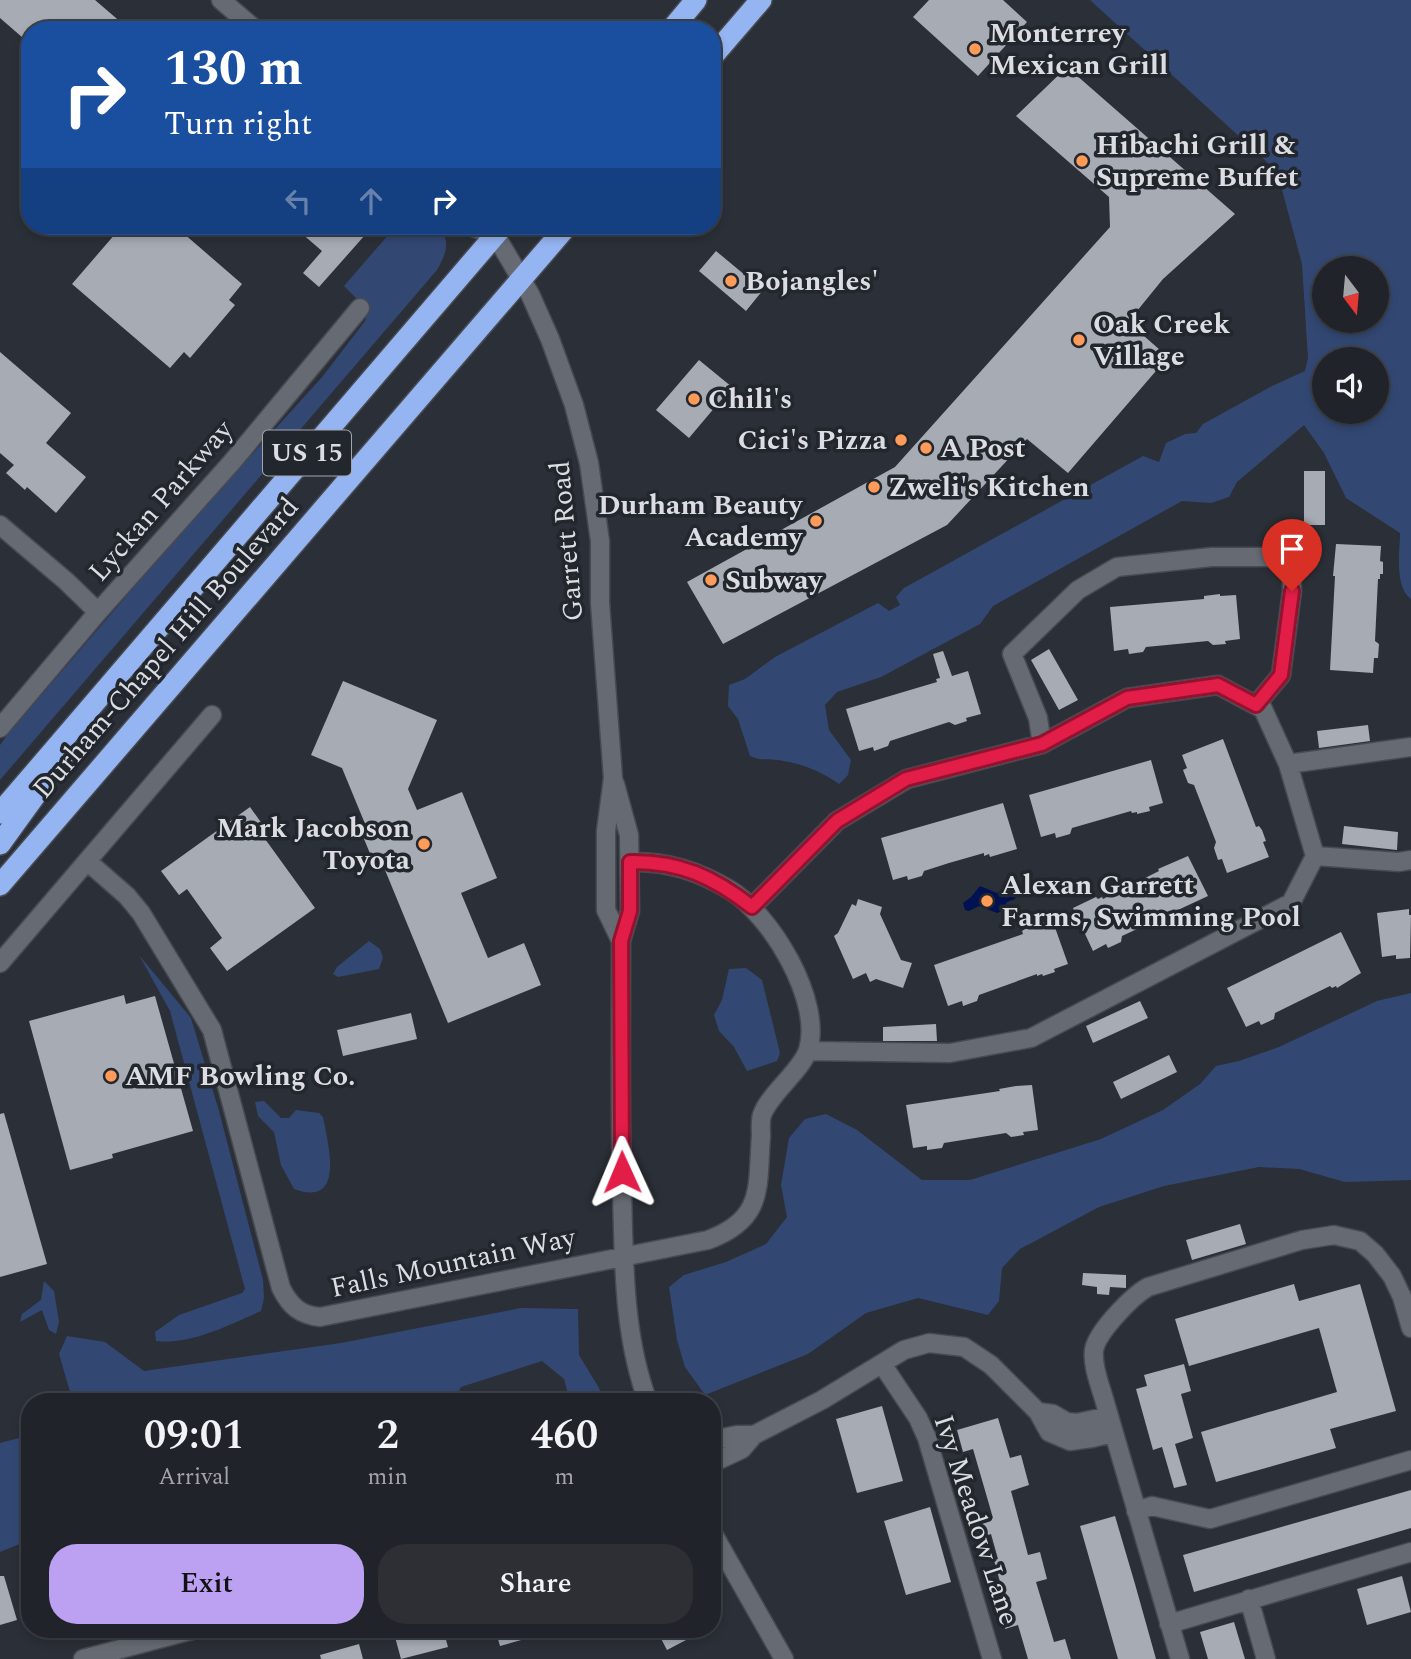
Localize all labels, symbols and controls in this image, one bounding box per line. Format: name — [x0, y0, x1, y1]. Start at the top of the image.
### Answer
place label: Monterrey Mexican Grill — [989, 12, 1168, 87]
text: 130 m — [164, 32, 303, 107]
marker: Monterrey Mexican Grill — [967, 41, 983, 57]
icon: right — [49, 49, 140, 140]
text: Turn right — [164, 100, 312, 149]
place label: Hibachi Grill & Supreme Buffet — [1096, 124, 1299, 199]
marker: Hibachi Grill & Supreme Buffet — [1074, 153, 1090, 169]
icon: left — [279, 182, 317, 220]
icon: ahead — [352, 182, 390, 220]
icon: right — [425, 182, 463, 220]
north arrow — [1312, 256, 1390, 332]
map controls — [1312, 256, 1389, 424]
place label: Bojangles' — [745, 260, 879, 303]
marker: Bojangles' — [723, 273, 739, 289]
place label: Oak Creek Village — [1093, 303, 1230, 378]
marker: Oak Creek Village — [1071, 332, 1087, 348]
button: sound — [1312, 347, 1389, 424]
place label: Chili's — [708, 378, 792, 421]
marker: Chili's — [686, 391, 702, 407]
street label: Lyckan Parkway — [78, 409, 245, 591]
place label: Cici's Pizza — [738, 419, 888, 462]
place label: A Post — [940, 427, 1026, 470]
road number: US 15 — [263, 430, 351, 475]
marker: Cici's Pizza — [893, 432, 909, 448]
marker: A Post — [918, 440, 934, 456]
street label: Garrett Road — [539, 459, 595, 623]
place label: Zweli's Kitchen — [888, 466, 1090, 509]
marker: Zweli's Kitchen — [866, 479, 882, 495]
place label: Durham Beauty Academy — [598, 484, 804, 559]
street label: Durham-Chapel Hill Boulevard — [22, 487, 310, 809]
marker: Durham Beauty Academy — [808, 513, 824, 529]
pin — [1262, 519, 1322, 591]
icon: arrive — [1273, 530, 1311, 568]
place label: Subway — [725, 559, 824, 602]
marker: Subway — [703, 572, 719, 588]
place label: Mark Jacobson Toyota — [216, 807, 411, 882]
marker: Mark Jacobson Toyota — [416, 836, 432, 852]
place label: Alexan Garrett Farms, Swimming Pool — [1001, 864, 1301, 939]
marker: Alexan Garrett Farms, Swimming Pool — [979, 893, 995, 909]
place label: AMF Bowling Co. — [125, 1055, 355, 1098]
marker: AMF Bowling Co. — [103, 1068, 119, 1084]
position arrow — [585, 1135, 659, 1209]
street label: Falls Mountain Way — [327, 1216, 581, 1310]
text: 09:01 — [144, 1404, 245, 1467]
text: 2 — [376, 1404, 399, 1467]
text: 460 — [531, 1404, 598, 1467]
street label: Ivy Meadow Lane — [922, 1409, 1030, 1631]
text: Arrival — [158, 1460, 230, 1495]
text: min — [368, 1460, 408, 1495]
text: m — [555, 1460, 574, 1495]
button: Exit — [49, 1544, 364, 1624]
button: Share — [378, 1544, 693, 1624]

